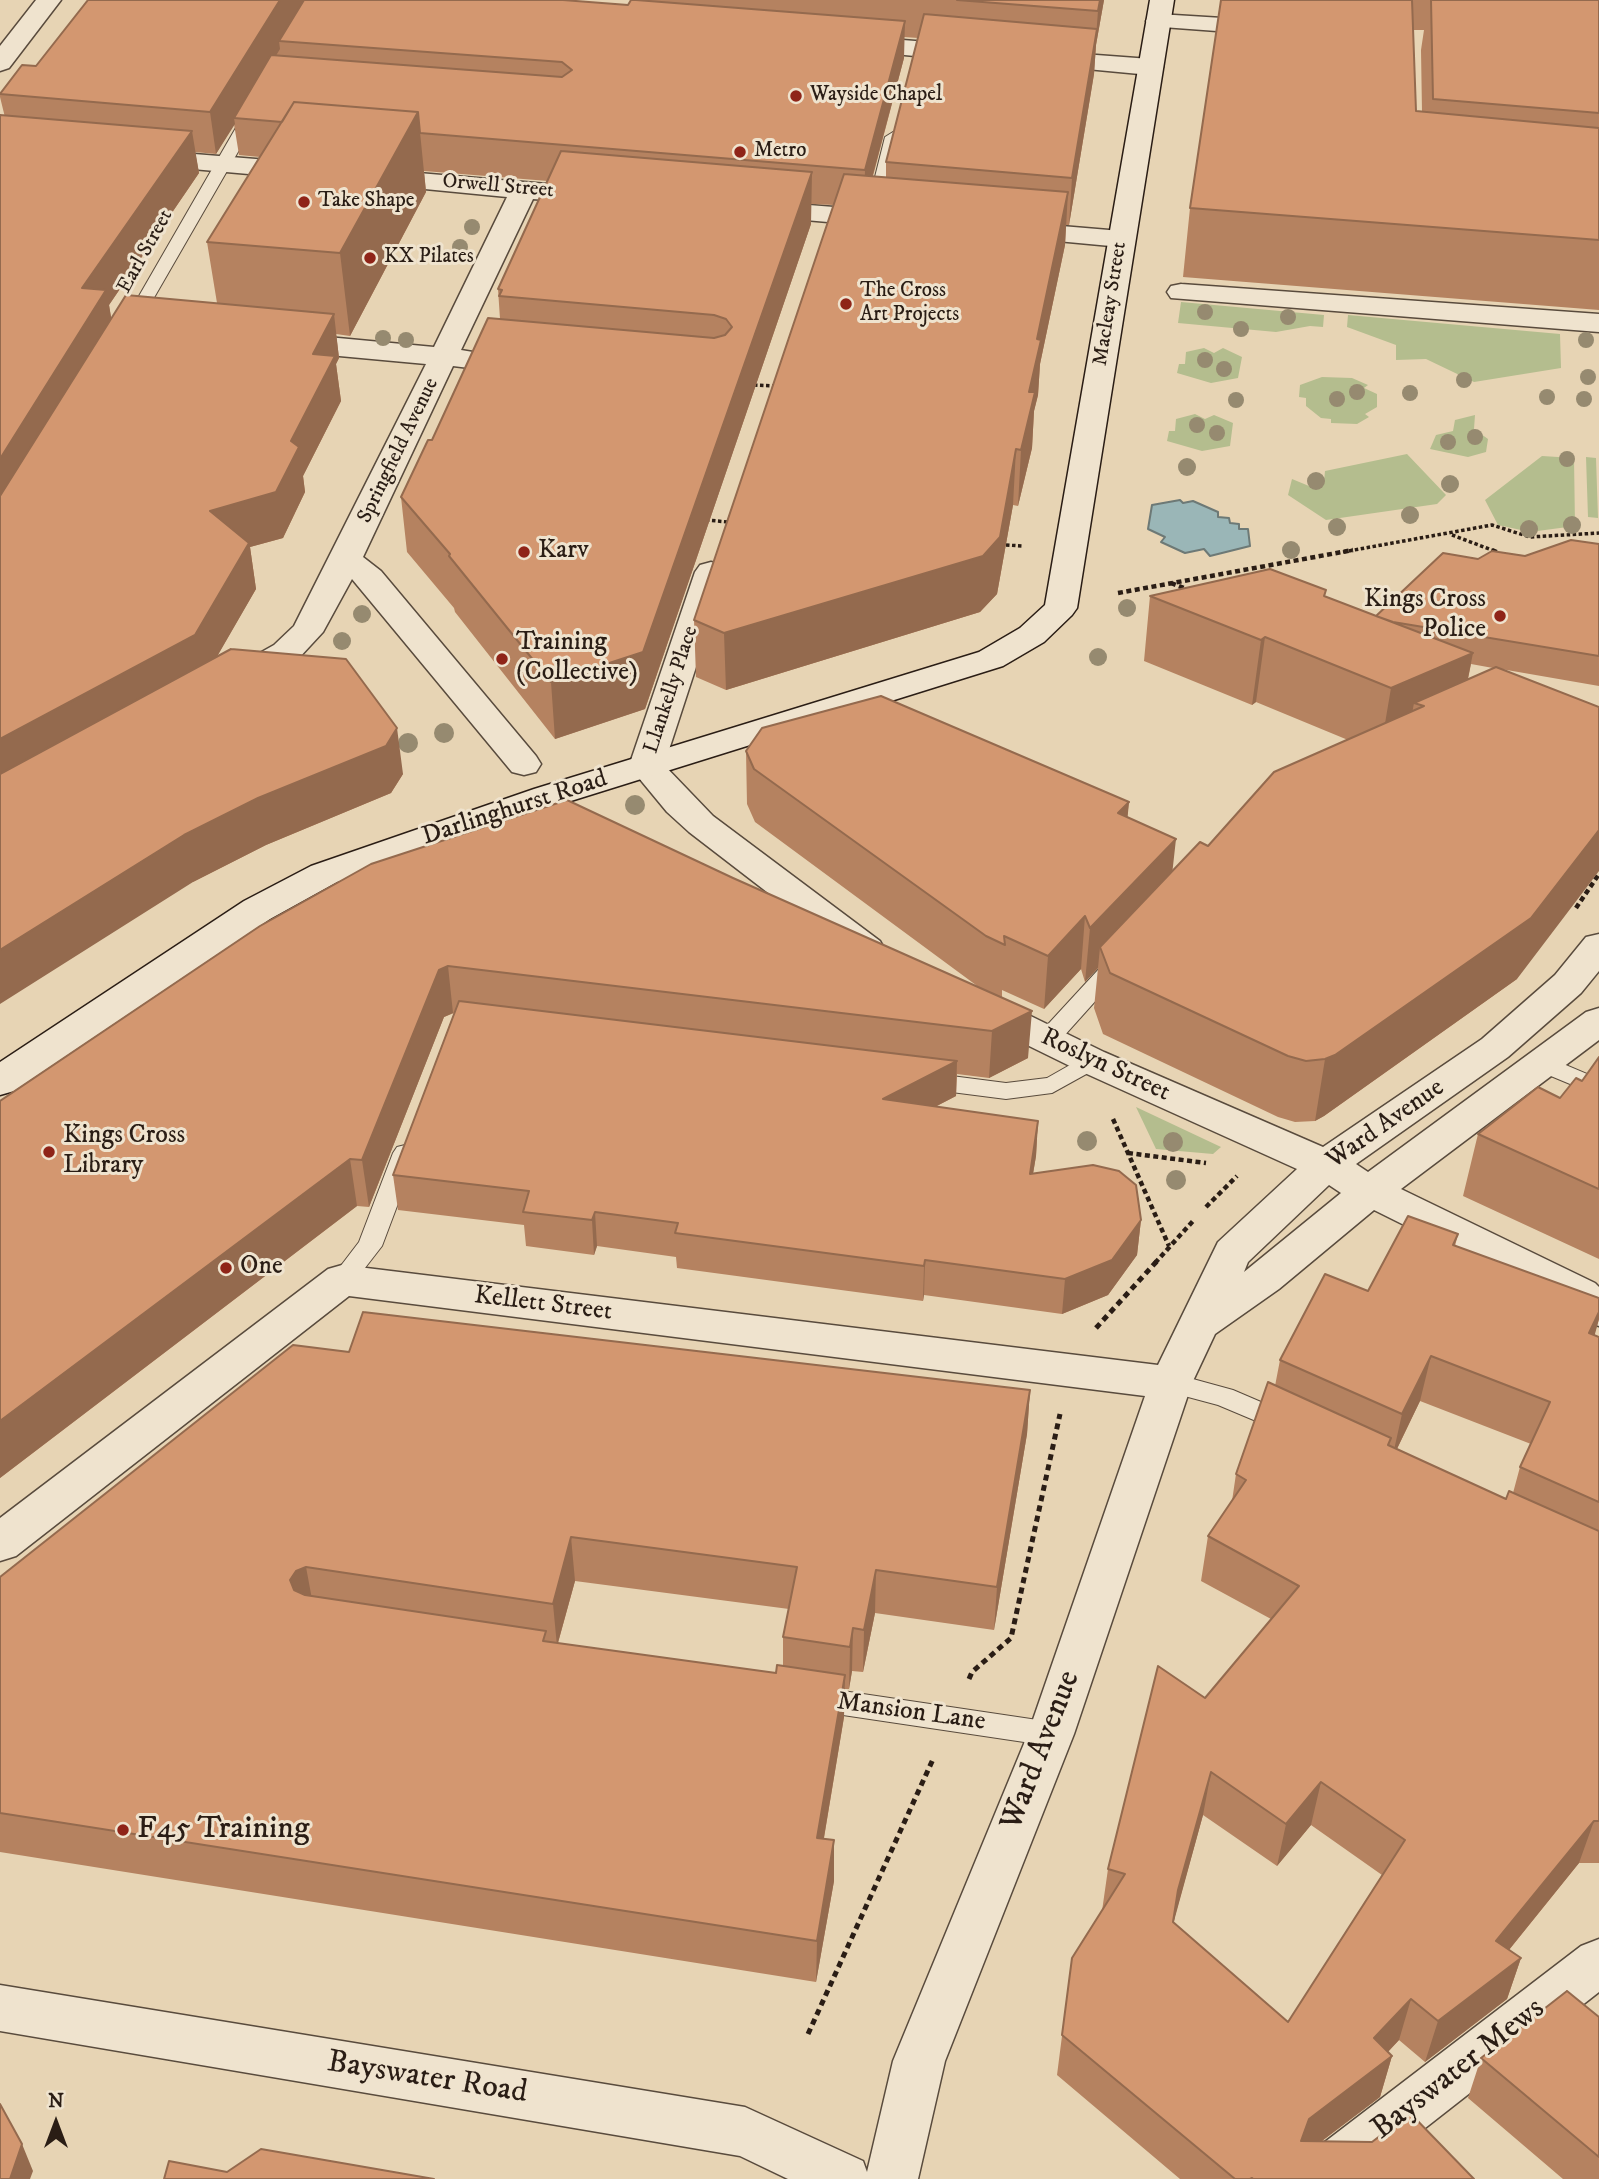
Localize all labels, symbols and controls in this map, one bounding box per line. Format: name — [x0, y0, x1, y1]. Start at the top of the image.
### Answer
place label: Wayside Chapel — [810, 83, 942, 109]
marker: Wayside Chapel — [788, 88, 804, 104]
place label: Metro — [754, 139, 806, 165]
marker: Metro — [732, 144, 748, 160]
street label: Orwell Street — [441, 170, 555, 204]
place label: Take Shape — [318, 189, 415, 215]
marker: Take Shape — [296, 194, 312, 210]
street label: Earl Street — [113, 206, 179, 298]
street label: Macleay Street — [1089, 240, 1133, 368]
place label: KX Pilates — [384, 245, 474, 271]
marker: KX Pilates — [362, 250, 378, 266]
place label: The Cross Art Projects — [860, 279, 959, 329]
marker: The Cross Art Projects — [838, 296, 854, 312]
street label: Springfield Avenue — [353, 374, 445, 528]
place label: Karv — [538, 536, 589, 568]
marker: Karv — [516, 544, 532, 560]
place label: Kings Cross Police — [1364, 585, 1486, 646]
marker: Kings Cross Police — [1492, 608, 1508, 624]
street label: Llankelly Place — [640, 623, 704, 757]
place label: Training (Collective) — [516, 628, 638, 690]
marker: Training (Collective) — [494, 651, 510, 667]
street label: Darlinghurst Road — [418, 764, 612, 854]
street label: Roslyn Street — [1035, 1022, 1175, 1110]
street label: Ward Avenue — [1321, 1073, 1451, 1177]
place label: Kings Cross Library — [63, 1121, 185, 1182]
marker: Kings Cross Library — [41, 1144, 57, 1160]
place label: One — [240, 1252, 283, 1284]
marker: One — [218, 1260, 234, 1276]
street label: Kellett Street — [472, 1281, 614, 1329]
street label: Ward Avenue — [994, 1666, 1090, 1836]
street label: Mansion Lane — [835, 1687, 987, 1739]
place label: F45 Training — [137, 1811, 310, 1849]
marker: F45 Training — [115, 1822, 131, 1838]
street label: Bayswater Mews — [1365, 1991, 1553, 2149]
street label: Bayswater Road — [324, 2044, 530, 2114]
north arrow — [21, 2088, 91, 2158]
text: N — [48, 2090, 64, 2113]

